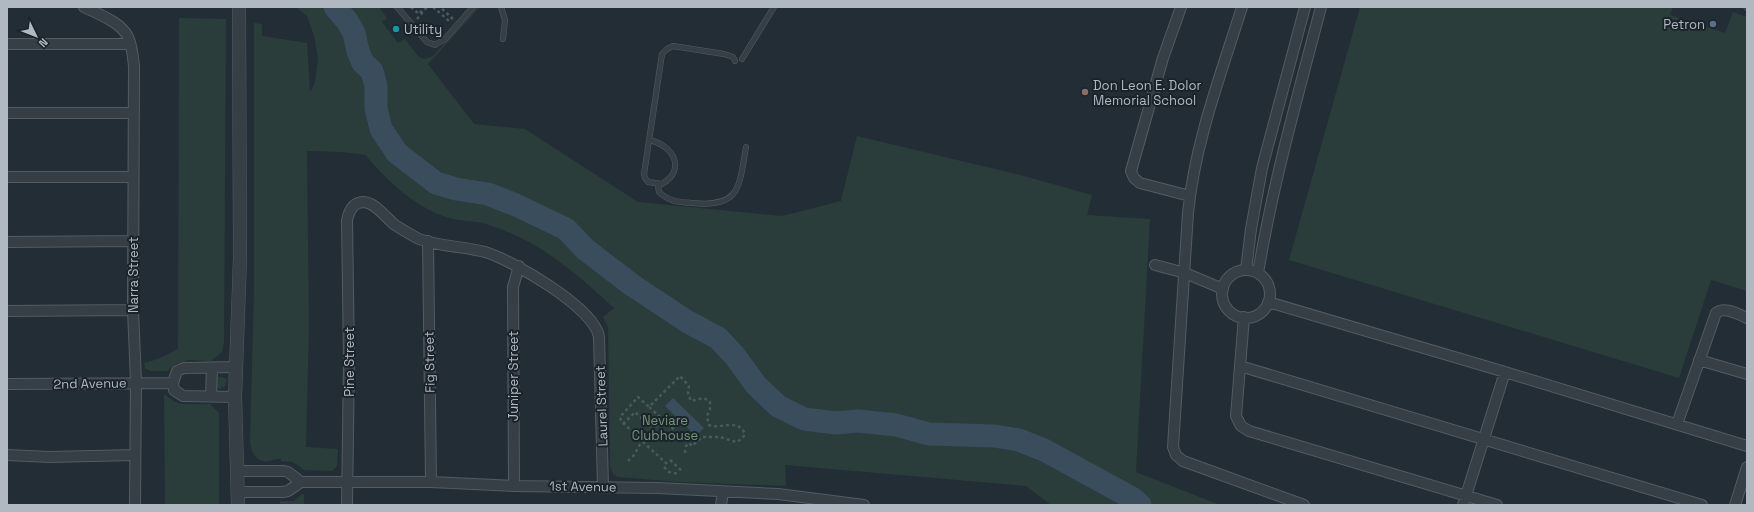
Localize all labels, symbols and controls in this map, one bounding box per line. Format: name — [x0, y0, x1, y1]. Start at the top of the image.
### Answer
north arrow — [16, 16, 56, 56]
place label: Petron — [1663, 16, 1705, 33]
marker: Petron — [1708, 19, 1718, 29]
place label: Utility — [404, 21, 442, 38]
marker: Utility — [391, 24, 401, 34]
text: N — [36, 35, 51, 50]
place label: Don Leon E. Dolor Memorial School — [1093, 77, 1201, 109]
marker: Don Leon E. Dolor Memorial School — [1080, 87, 1090, 97]
street label: Narra Street — [125, 237, 142, 313]
street label: Pine Street — [341, 327, 358, 397]
street label: Fig Street — [420, 331, 439, 393]
street label: Juniper Street — [505, 331, 522, 421]
street label: Laurel Street — [592, 365, 611, 447]
street label: 2nd Avenue — [53, 374, 127, 393]
park label: Neviare Clubhouse — [632, 412, 698, 444]
street label: 1st Avenue — [549, 477, 617, 496]

